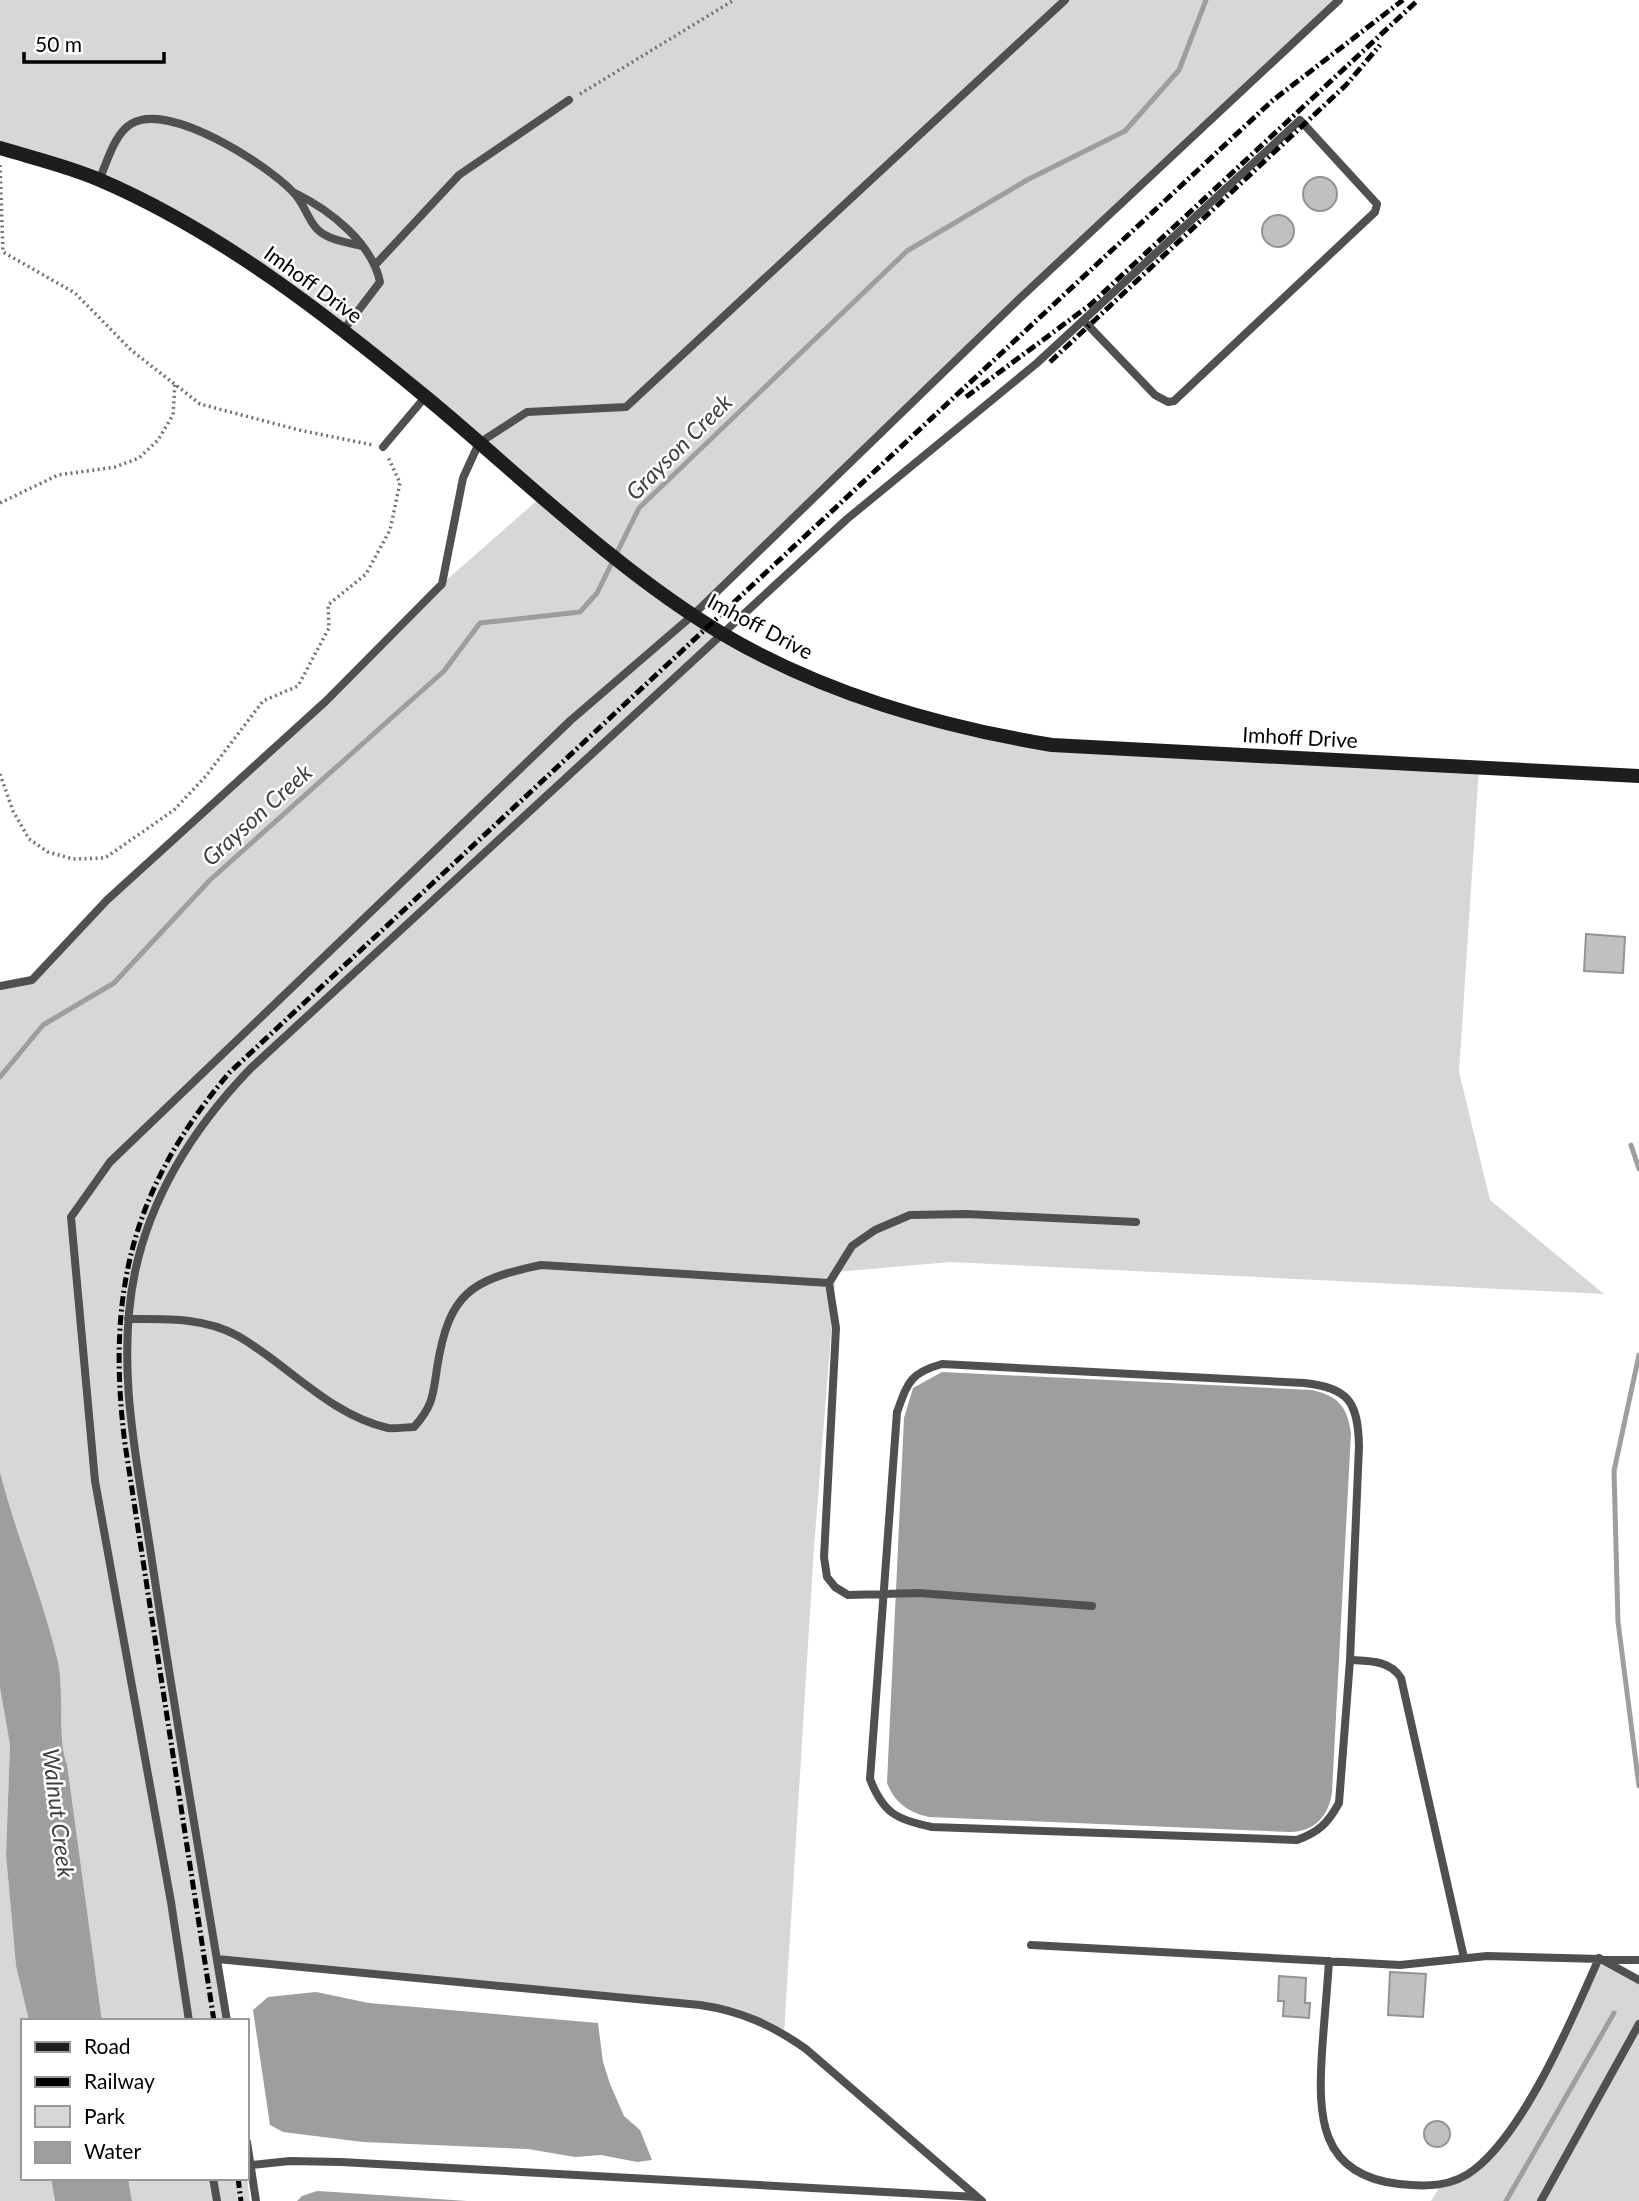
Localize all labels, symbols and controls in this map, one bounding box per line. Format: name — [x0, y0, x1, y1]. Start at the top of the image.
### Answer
scale bar — [24, 21, 164, 65]
text: 50 m — [35, 31, 82, 56]
street label: Imhoff Drive — [260, 240, 368, 328]
water label: Grayson Creek — [619, 387, 738, 505]
street label: Imhoff Drive — [704, 588, 818, 664]
street label: Imhoff Drive — [1242, 721, 1358, 752]
water label: Grayson Creek — [195, 757, 318, 871]
water label: Walnut Creek — [37, 1747, 81, 1880]
legend — [21, 2019, 248, 2180]
text: Road — [84, 2033, 131, 2058]
text: Railway — [84, 2068, 155, 2093]
text: Park — [84, 2103, 125, 2128]
text: Water — [84, 2138, 141, 2163]

